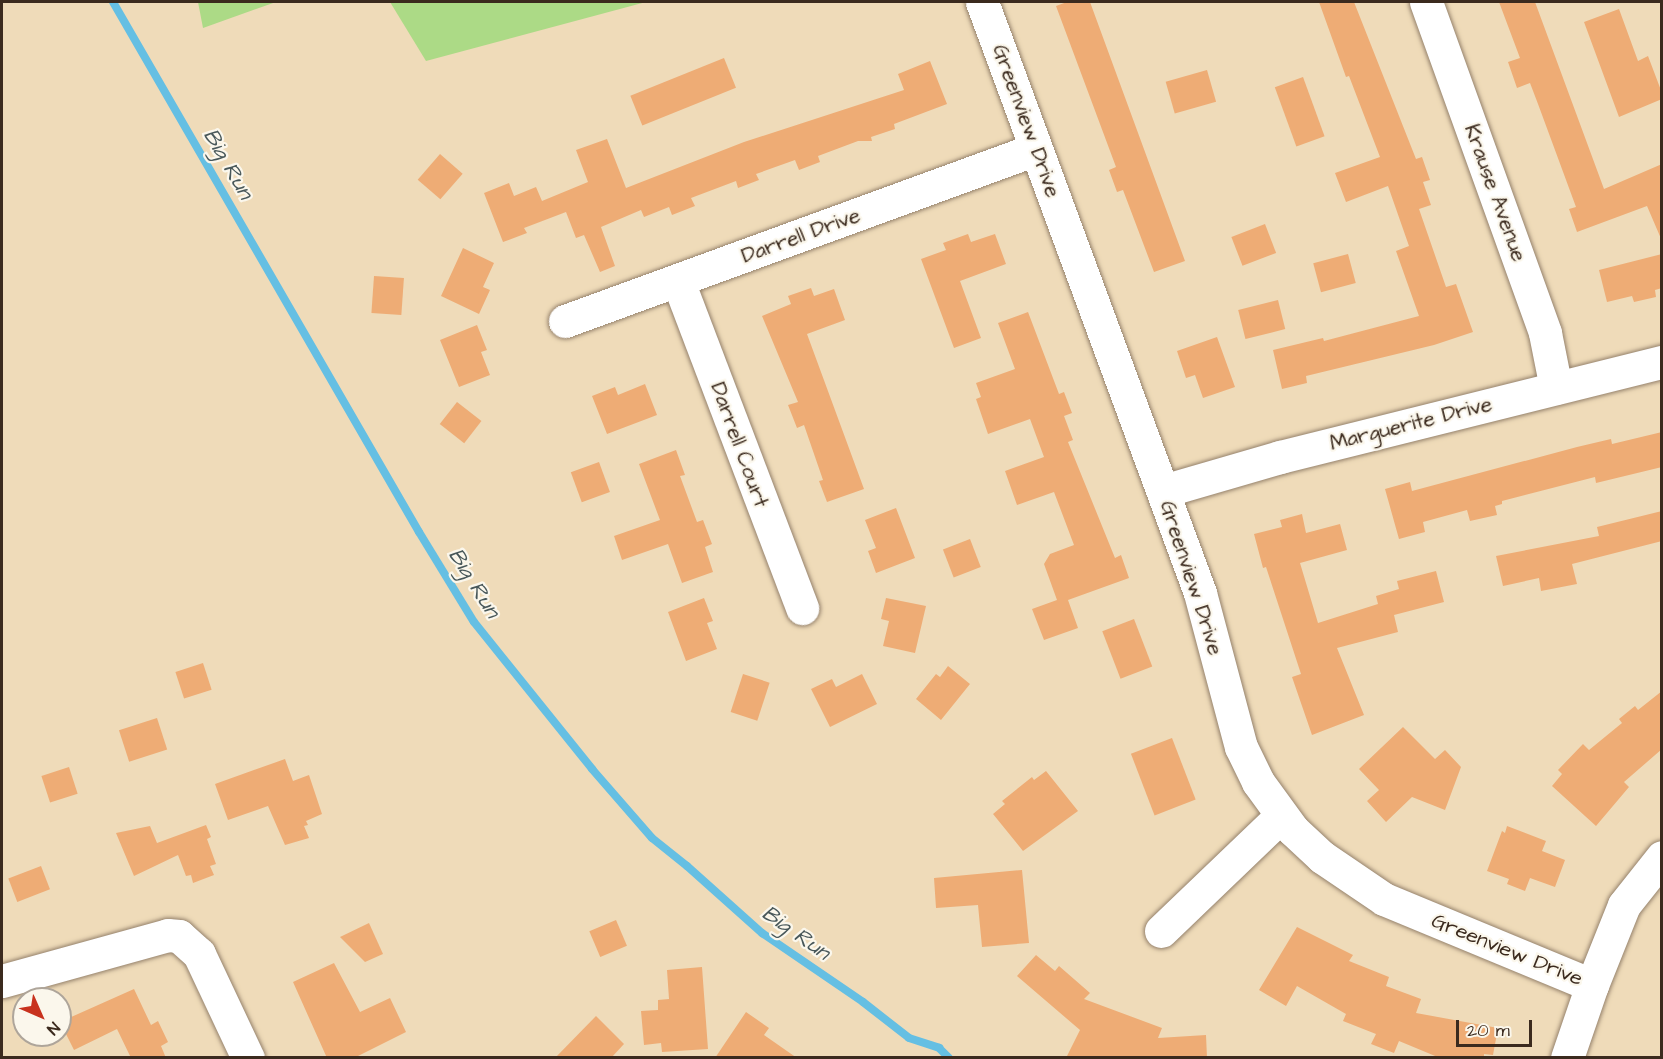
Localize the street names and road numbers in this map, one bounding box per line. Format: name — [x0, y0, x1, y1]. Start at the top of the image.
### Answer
street label: Greenview Drive — [987, 41, 1065, 201]
street label: Krause Avenue — [1459, 121, 1531, 265]
street label: Darrell Drive — [738, 203, 864, 269]
street label: Darrell Court — [705, 379, 773, 511]
street label: Marguerite Drive — [1327, 392, 1495, 456]
street label: Greenview Drive — [1154, 498, 1228, 658]
street label: Greenview Drive — [1428, 908, 1586, 992]

